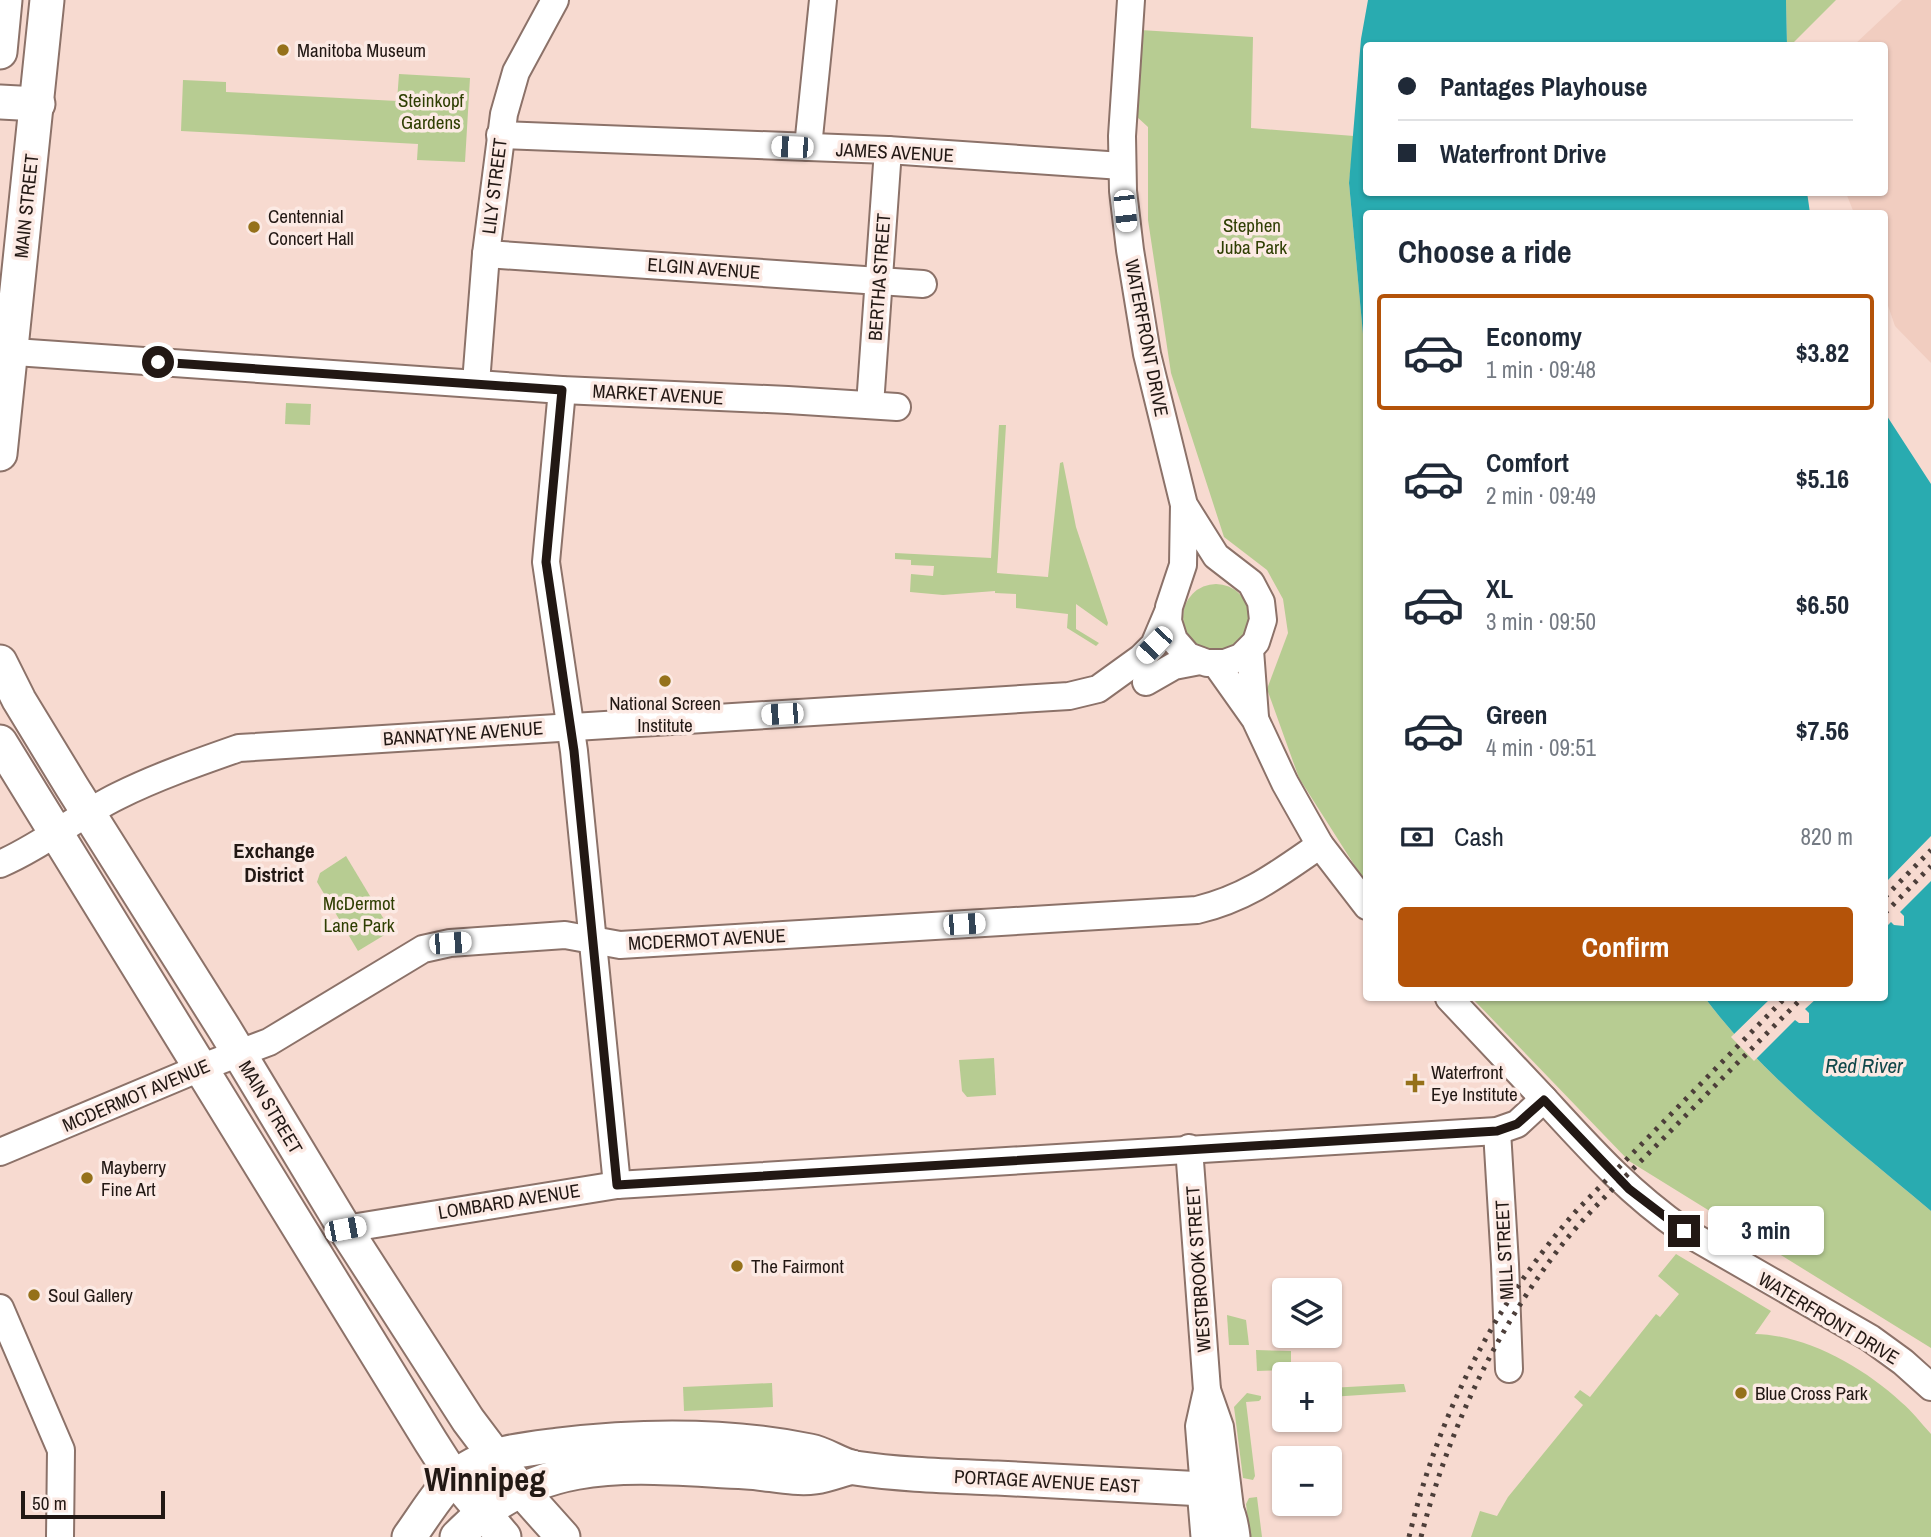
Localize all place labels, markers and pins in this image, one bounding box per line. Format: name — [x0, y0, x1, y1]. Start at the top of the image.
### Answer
place label: Manitoba Museum — [297, 37, 426, 63]
marker: Manitoba Museum — [275, 42, 291, 58]
place label: Centennial Concert Hall — [268, 203, 354, 251]
marker: Centennial Concert Hall — [246, 219, 262, 235]
marker: National Screen Institute — [657, 673, 673, 689]
place label: National Screen Institute — [609, 690, 721, 738]
place label: Waterfront Eye Institute — [1431, 1059, 1518, 1107]
marker: Waterfront Eye Institute — [1405, 1073, 1425, 1093]
place label: Mayberry Fine Art — [101, 1154, 166, 1202]
marker: Mayberry Fine Art — [79, 1170, 95, 1186]
place label: The Fairmont — [751, 1253, 844, 1279]
marker: The Fairmont — [729, 1258, 745, 1274]
place label: Soul Gallery — [48, 1282, 133, 1308]
marker: Soul Gallery — [26, 1287, 42, 1303]
place label: Blue Cross Park — [1755, 1380, 1868, 1406]
marker: Blue Cross Park — [1733, 1385, 1749, 1401]

